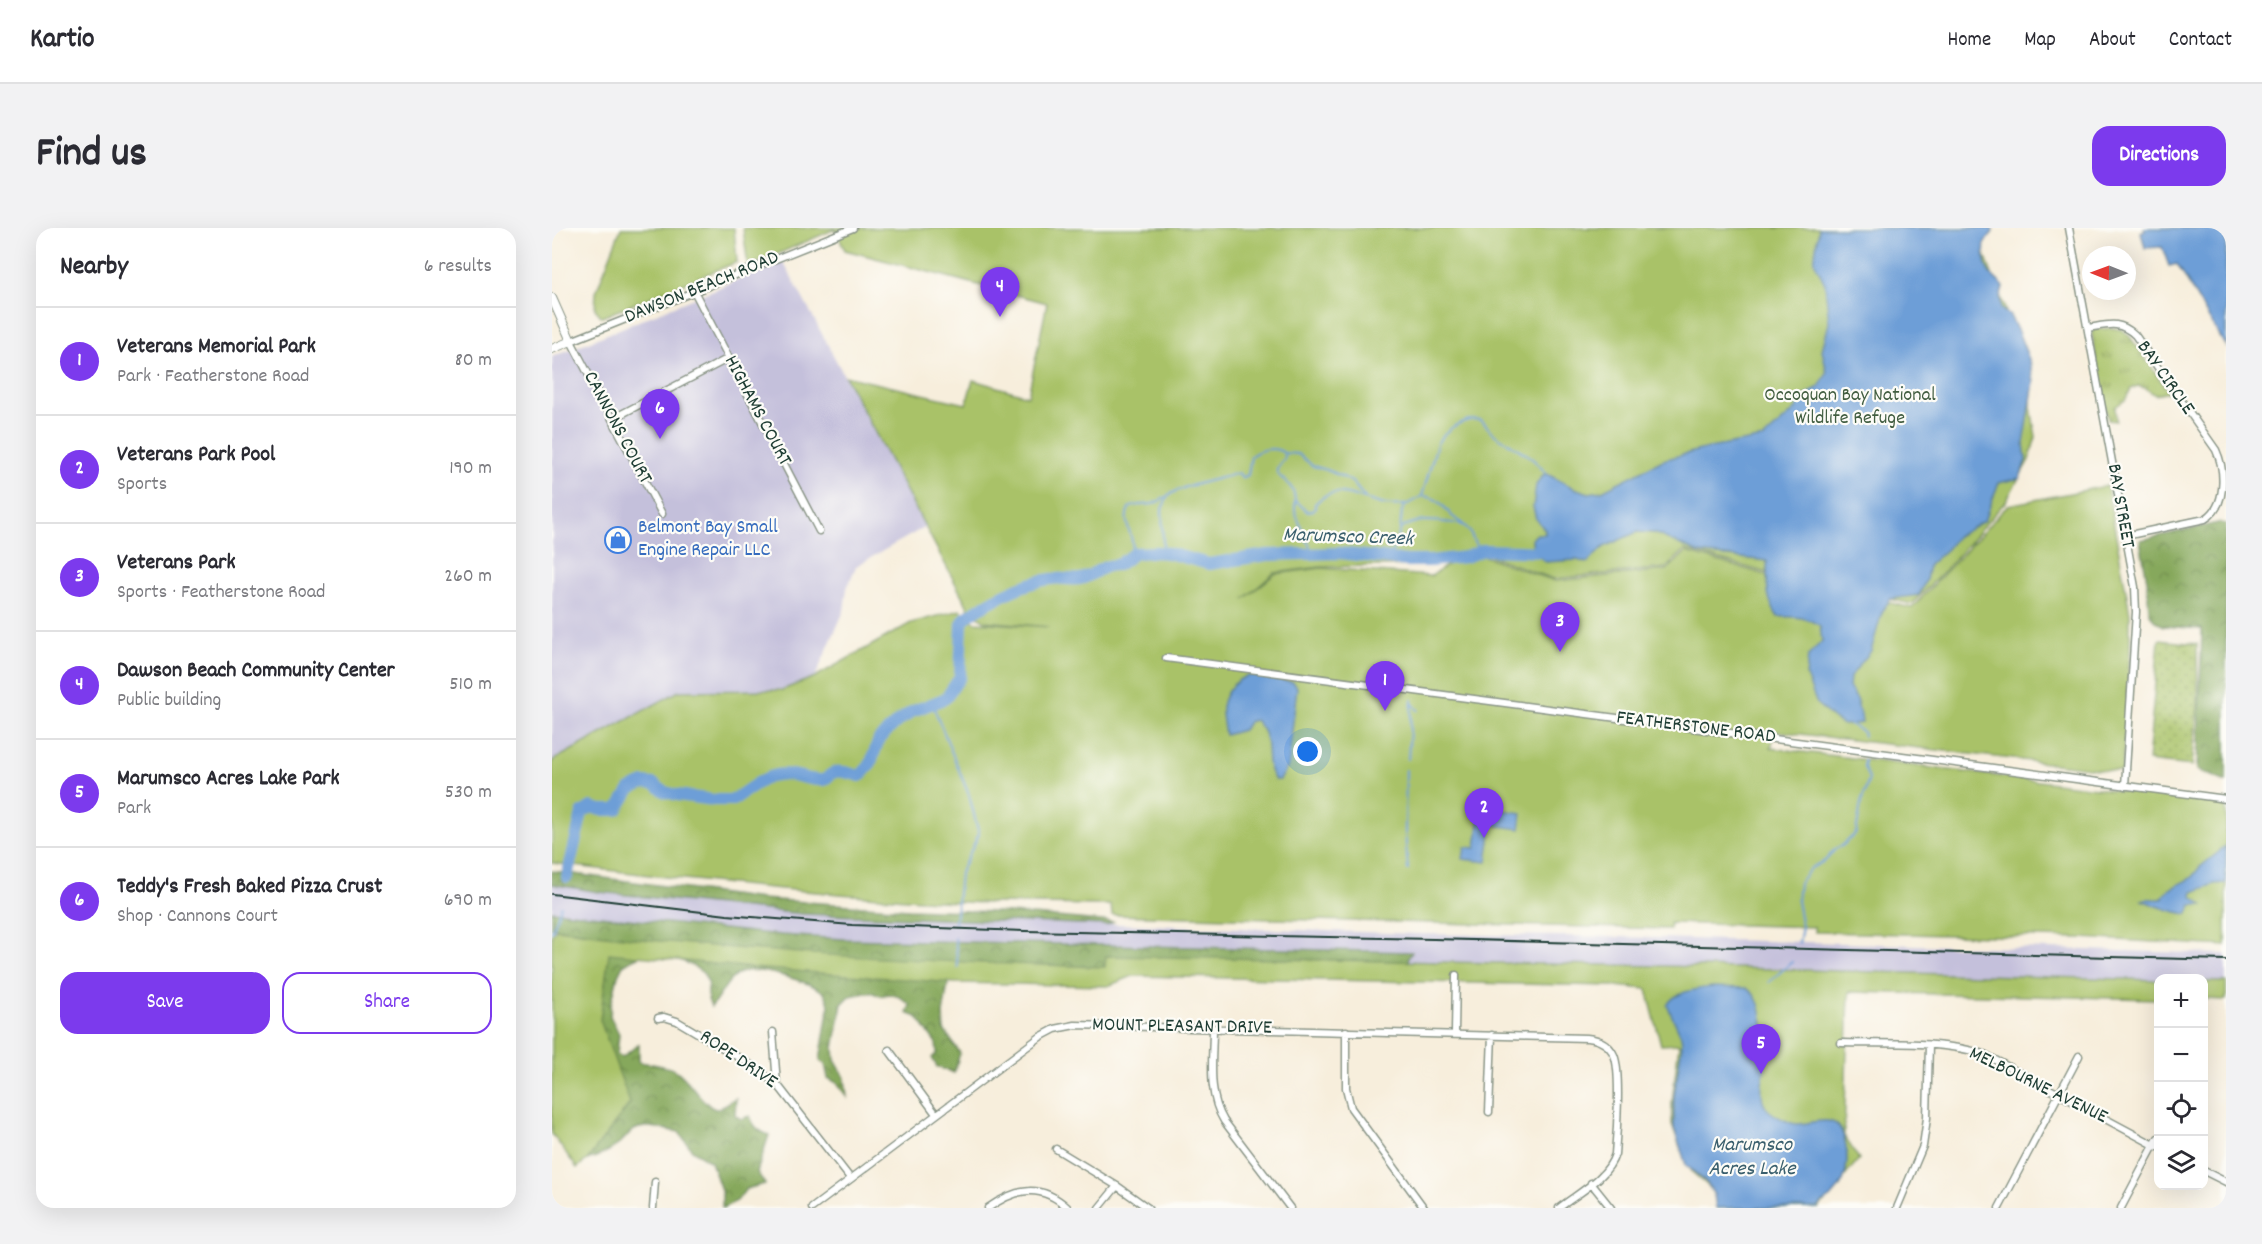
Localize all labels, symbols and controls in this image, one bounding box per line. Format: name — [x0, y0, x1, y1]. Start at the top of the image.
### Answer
text: Kartio — [30, 21, 94, 61]
text: Home — [1947, 26, 1991, 56]
text: Map — [2024, 26, 2056, 56]
text: About — [2089, 26, 2136, 56]
text: Contact — [2169, 26, 2232, 56]
text: Find us — [36, 126, 147, 186]
button: Directions — [2092, 126, 2226, 186]
street label: DAWSON BEACH ROAD — [621, 244, 783, 332]
north arrow — [2082, 246, 2136, 300]
text: Nearby — [60, 249, 128, 286]
text: 6 results — [424, 253, 492, 281]
pin: 4 — [980, 268, 1020, 317]
text: Veterans Memorial Park — [117, 332, 316, 363]
street label: BAY CIRCLE — [2129, 335, 2201, 421]
text: 1 — [77, 347, 82, 375]
text: 80 m — [455, 347, 492, 375]
street label: HIGHAMS COURT — [716, 351, 798, 471]
text: Park · Featherstone Road — [117, 363, 309, 391]
street label: CANNONS COURT — [576, 367, 658, 489]
park label: Occoquan Bay National Wildlife Refuge — [1764, 382, 1936, 433]
pin: 6 — [640, 390, 680, 439]
text: Veterans Park Pool — [117, 440, 275, 471]
text: 2 — [75, 455, 84, 483]
text: 190 m — [449, 455, 492, 483]
street label: BAY STREET — [2099, 462, 2141, 550]
text: Sports — [117, 471, 167, 499]
place label: Belmont Bay Small Engine Repair LLC — [638, 514, 778, 565]
water label: Marumsco Creek — [1282, 521, 1416, 555]
shop icon: Belmont Bay Small Engine Repair LLC — [603, 525, 633, 555]
text: Veterans Park — [117, 548, 236, 579]
text: 3 — [75, 563, 84, 591]
text: 260 m — [444, 563, 492, 591]
text: Sports · Featherstone Road — [117, 579, 325, 607]
pin: 3 — [1540, 602, 1580, 652]
text: Dawson Beach Community Center — [117, 656, 395, 687]
pin: 1 — [1366, 662, 1404, 711]
text: 4 — [75, 671, 84, 699]
text: 510 m — [449, 671, 492, 699]
text: Public building — [117, 687, 221, 715]
street label: FEATHERSTONE ROAD — [1615, 704, 1777, 752]
your location — [1293, 737, 1322, 766]
text: Marumsco Acres Lake Park — [117, 764, 339, 795]
text: 5 — [75, 779, 84, 807]
text: 530 m — [445, 779, 492, 807]
pin: 2 — [1464, 788, 1504, 838]
text: Park — [117, 795, 151, 823]
text: Teddy's Fresh Baked Pizza Crust — [117, 872, 382, 903]
text: 6 — [75, 887, 84, 915]
text: 690 m — [444, 887, 492, 915]
text: Shop · Cannons Court — [117, 903, 278, 931]
button: Save — [60, 972, 270, 1034]
button: Share — [282, 972, 492, 1034]
map controls — [2154, 974, 2208, 1190]
button: + — [2154, 974, 2208, 1028]
street label: MOUNT PLEASANT DRIVE — [1092, 1011, 1272, 1043]
street label: ROPE DRIVE — [693, 1024, 783, 1096]
pin: 5 — [1742, 1024, 1780, 1074]
button: − — [2154, 1028, 2208, 1082]
street label: MELBOURNE AVENUE — [1964, 1040, 2112, 1132]
button: locate — [2154, 1082, 2208, 1136]
water label: Marumsco Acres Lake — [1709, 1131, 1797, 1185]
button: layers — [2154, 1136, 2208, 1190]

